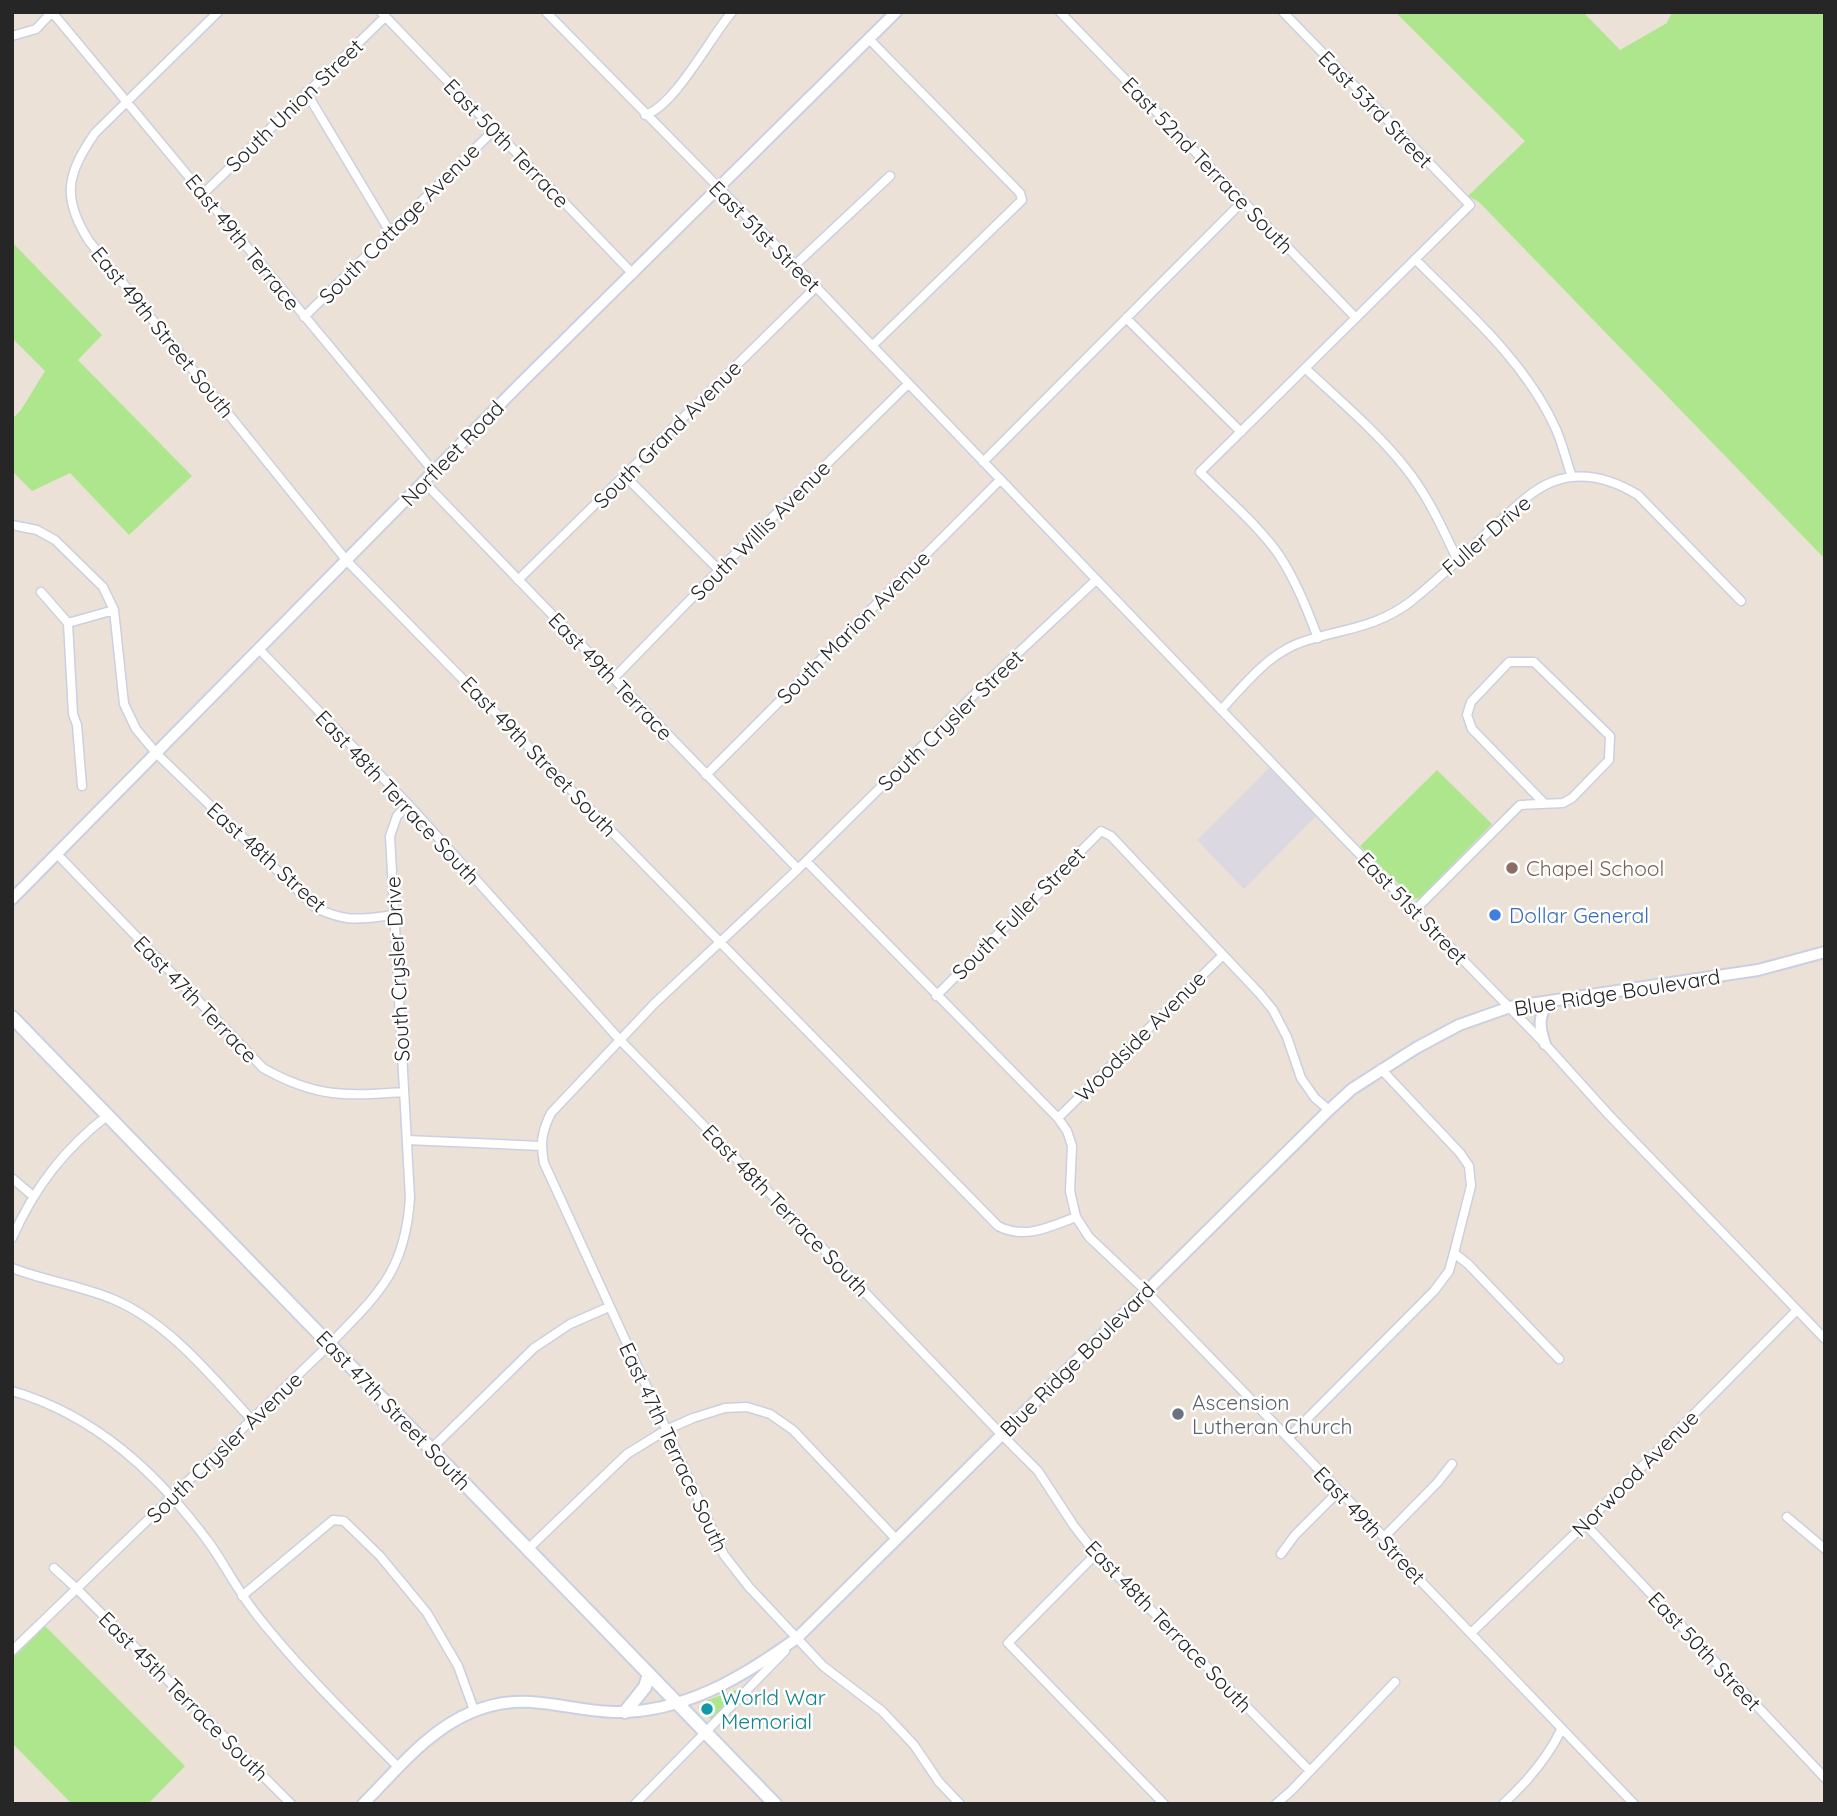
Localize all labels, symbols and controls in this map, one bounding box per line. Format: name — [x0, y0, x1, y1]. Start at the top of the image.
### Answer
street label: South Union Street — [220, 33, 368, 177]
street label: East 53rd Street — [1313, 45, 1439, 173]
street label: East 52nd Terrace South — [1117, 71, 1299, 259]
street label: East 50th Terrace — [439, 73, 575, 213]
street label: South Cottage Avenue — [313, 137, 485, 309]
street label: East 49th Terrace — [180, 169, 306, 315]
street label: East 51st Street — [704, 175, 826, 297]
street label: East 49th Street South — [86, 241, 240, 423]
street label: South Grand Avenue — [588, 355, 746, 513]
street label: Norfleet Road — [395, 395, 509, 511]
street label: South Willis Avenue — [684, 454, 836, 606]
street label: Fuller Drive — [1436, 489, 1536, 581]
street label: South Marion Avenue — [771, 545, 935, 709]
street label: East 49th Terrace — [543, 607, 679, 745]
street label: South Crysler Street — [872, 644, 1028, 796]
street label: East 49th Street South — [456, 670, 622, 842]
street label: East 48th Terrace South — [310, 704, 486, 890]
street label: East 48th Street — [202, 797, 332, 917]
street label: South Fuller Street — [946, 841, 1090, 985]
street label: East 51st Street — [1353, 846, 1473, 970]
place label: Chapel School — [1526, 855, 1664, 881]
marker: Chapel School — [1504, 860, 1520, 876]
street label: South Crysler Drive — [379, 876, 415, 1062]
place label: Dollar General — [1509, 902, 1649, 928]
marker: Dollar General — [1487, 907, 1503, 923]
street label: East 47th Terrace — [129, 930, 263, 1068]
street label: Blue Ridge Boulevard — [1512, 963, 1722, 1021]
street label: Woodside Avenue — [1069, 965, 1211, 1107]
street label: East 48th Terrace South — [697, 1119, 875, 1301]
street label: Blue Ridge Boulevard — [994, 1276, 1160, 1442]
street label: East 47th Street South — [311, 1325, 477, 1495]
street label: East 47th Terrace South — [614, 1338, 734, 1556]
street label: South Crysler Avenue — [141, 1366, 307, 1528]
place label: Ascension Lutheran Church — [1192, 1389, 1352, 1439]
street label: Norwood Avenue — [1566, 1404, 1704, 1542]
marker: Ascension Lutheran Church — [1170, 1406, 1186, 1422]
street label: East 49th Street — [1309, 1461, 1431, 1589]
street label: East 48th Terrace South — [1080, 1535, 1258, 1717]
street label: East 50th Street — [1643, 1586, 1767, 1716]
street label: East 45th Terrace South — [94, 1606, 274, 1786]
place label: World War Memorial — [721, 1684, 826, 1734]
marker: World War Memorial — [699, 1701, 715, 1717]

